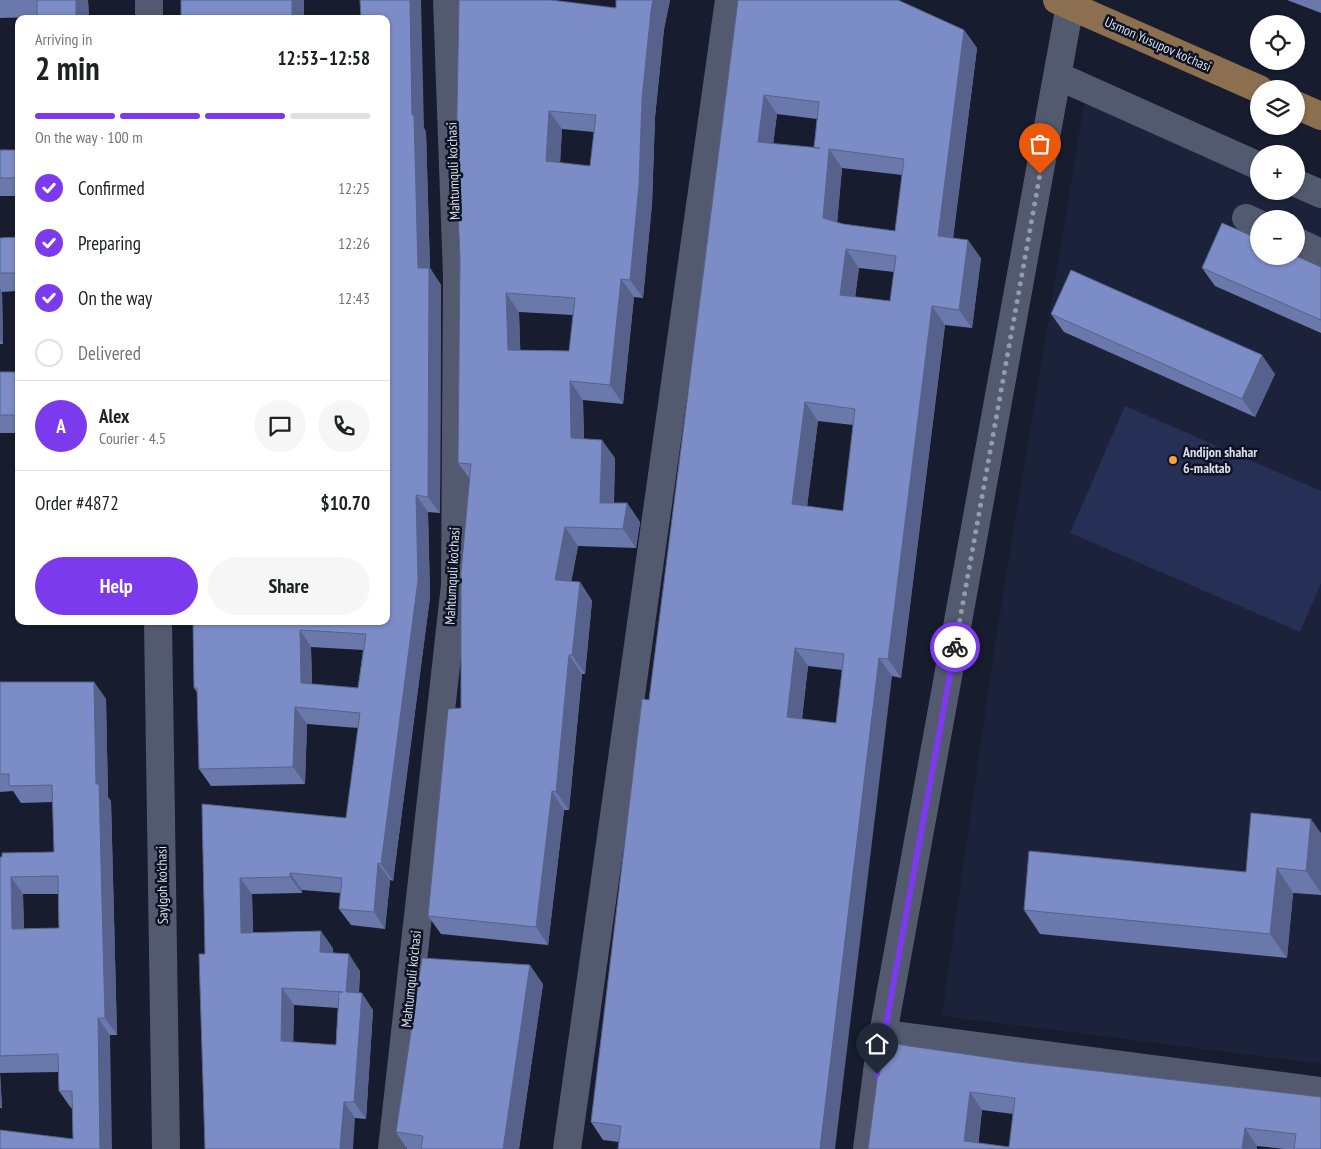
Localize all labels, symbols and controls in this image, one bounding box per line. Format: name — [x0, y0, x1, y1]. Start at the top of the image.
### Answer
street label: Usmon Yusupov ko'chasi — [1102, 12, 1214, 76]
map controls — [1250, 15, 1305, 265]
button: locate — [1250, 15, 1305, 70]
text: Arriving in — [35, 29, 92, 49]
text: 12:53–12:58 — [277, 46, 370, 70]
text: 2 min — [35, 47, 100, 89]
button: layers — [1250, 80, 1305, 135]
street label: Mahtumquli ko'chasi — [442, 122, 464, 220]
pin — [1019, 123, 1061, 174]
text: On the way · 100 m — [35, 127, 143, 147]
icon: bag — [1026, 130, 1054, 158]
button: + — [1250, 145, 1305, 200]
icon: check — [35, 174, 63, 202]
text: Confirmed — [78, 176, 145, 200]
text: 12:25 — [338, 178, 370, 198]
button: − — [1250, 210, 1305, 265]
icon: check — [35, 229, 63, 257]
text: Preparing — [78, 231, 141, 255]
text: 12:26 — [338, 233, 370, 253]
icon: check — [35, 284, 63, 312]
text: On the way — [78, 286, 152, 310]
text: 12:43 — [338, 288, 370, 308]
text: Delivered — [78, 341, 141, 365]
button: chat — [254, 400, 306, 452]
button: phone — [318, 400, 370, 452]
text: Alex — [99, 404, 129, 428]
text: A — [56, 414, 66, 438]
text: Courier · 4.5 — [99, 428, 166, 448]
place label: Andijon shahar 6-maktab — [1182, 443, 1258, 477]
marker: Andijon shahar 6-maktab — [1167, 454, 1179, 466]
text: Order #4872 — [35, 491, 119, 515]
text: $10.70 — [321, 491, 370, 515]
street label: Mahtumquli ko'chasi — [440, 527, 464, 625]
button: Help — [35, 557, 198, 615]
button: Share — [208, 557, 370, 615]
courier — [930, 622, 980, 672]
icon: bike — [941, 633, 969, 661]
street label: Saylgoh ko'chasi — [152, 846, 172, 924]
street label: Mahtumquli ko'chasi — [397, 929, 425, 1029]
pin — [856, 1023, 898, 1074]
icon: home — [863, 1030, 891, 1058]

